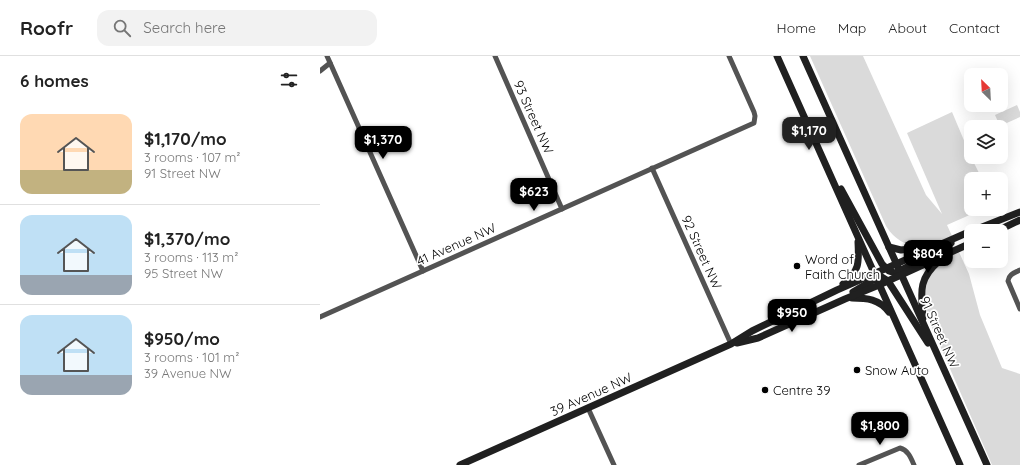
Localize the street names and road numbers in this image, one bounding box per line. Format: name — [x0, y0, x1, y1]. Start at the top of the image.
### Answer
street label: 93 Street NW — [511, 78, 557, 157]
street label: 92 Street NW — [679, 213, 726, 292]
street label: 41 Avenue NW — [414, 219, 499, 269]
street label: 91 Street NW — [917, 294, 963, 371]
street label: 39 Avenue NW — [548, 369, 635, 419]

